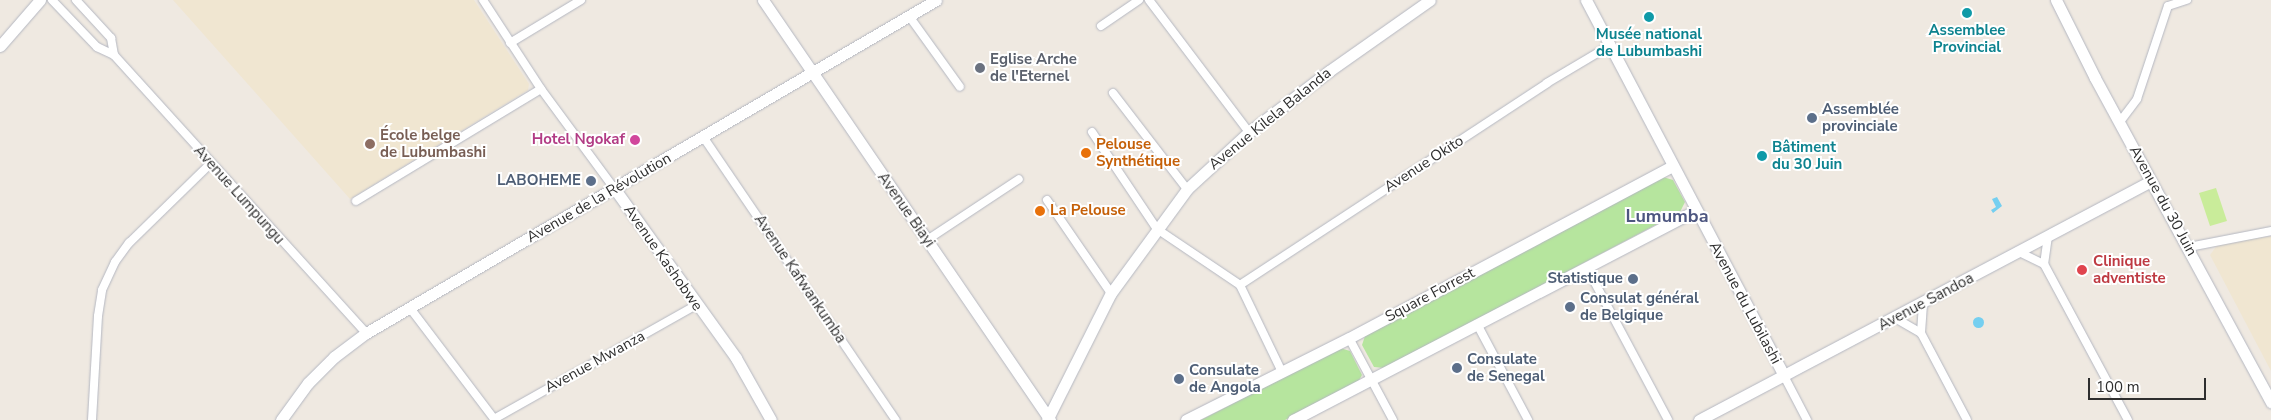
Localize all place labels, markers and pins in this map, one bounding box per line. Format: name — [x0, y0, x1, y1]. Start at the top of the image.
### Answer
marker: Assemblee Provincial — [1961, 7, 1973, 19]
marker: Musée national de Lubumbashi — [1643, 11, 1655, 23]
place label: Assemblee Provincial — [1929, 21, 2005, 56]
place label: Musée national de Lubumbashi — [1596, 25, 1702, 60]
place label: Eglise Arche de l'Eternel — [990, 50, 1077, 85]
marker: Eglise Arche de l'Eternel — [974, 62, 986, 74]
place label: Assemblée provinciale — [1822, 100, 1899, 135]
marker: Assemblée provinciale — [1806, 112, 1818, 124]
place label: École belge de Lubumbashi — [380, 126, 486, 161]
place label: Hotel Ngokaf — [532, 131, 625, 149]
marker: Hotel Ngokaf — [629, 134, 641, 146]
place label: Pelouse Synthétique — [1096, 135, 1180, 170]
marker: École belge de Lubumbashi — [364, 138, 376, 150]
place label: Bâtiment du 30 Juin — [1772, 138, 1842, 173]
marker: Pelouse Synthétique — [1080, 147, 1092, 159]
marker: Bâtiment du 30 Juin — [1756, 150, 1768, 162]
place label: LABOHEME — [497, 172, 581, 190]
marker: LABOHEME — [585, 175, 597, 187]
place label: La Pelouse — [1050, 202, 1126, 220]
marker: La Pelouse — [1034, 205, 1046, 217]
place label: Clinique adventiste — [2093, 252, 2166, 287]
marker: Clinique adventiste — [2075, 263, 2089, 277]
place label: Statistique — [1547, 270, 1623, 288]
marker: Statistique — [1627, 273, 1639, 285]
place label: Consulat général de Belgique — [1580, 289, 1699, 324]
marker: Consulat général de Belgique — [1564, 301, 1576, 313]
place label: Consulate de Senegal — [1467, 350, 1545, 385]
place label: Consulate de Angola — [1189, 361, 1261, 396]
marker: Consulate de Senegal — [1451, 362, 1463, 374]
marker: Consulate de Angola — [1173, 373, 1185, 385]

